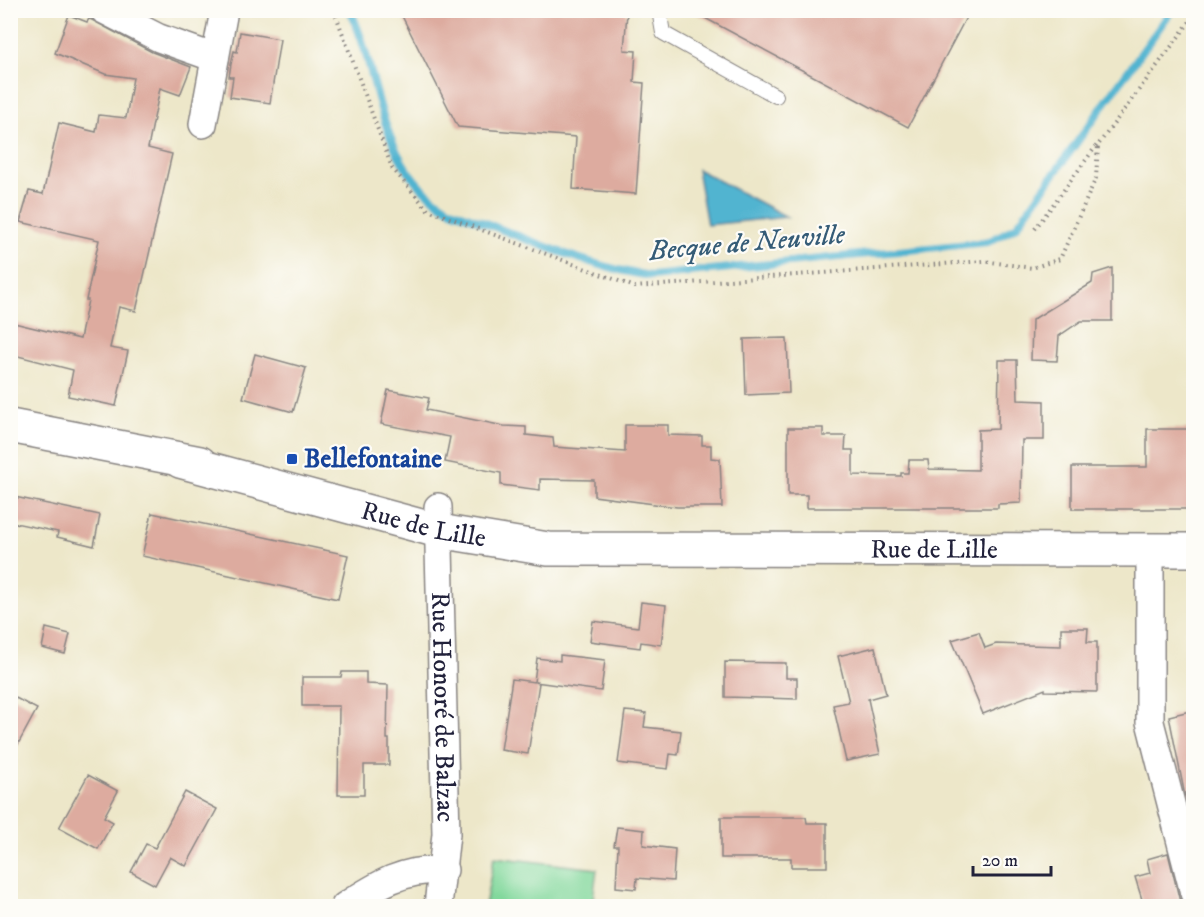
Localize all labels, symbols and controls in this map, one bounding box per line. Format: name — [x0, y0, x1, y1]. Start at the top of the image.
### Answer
water label: Becque de Neuville — [647, 217, 847, 269]
place label: Bellefontaine — [304, 443, 442, 476]
marker: Bellefontaine — [285, 452, 299, 466]
street label: Rue de Lille — [358, 494, 488, 555]
street label: Rue de Lille — [871, 533, 998, 566]
street label: Rue Honoré de Balzac — [424, 591, 462, 823]
scale bar — [973, 839, 1051, 877]
text: 20 m — [982, 850, 1018, 872]

